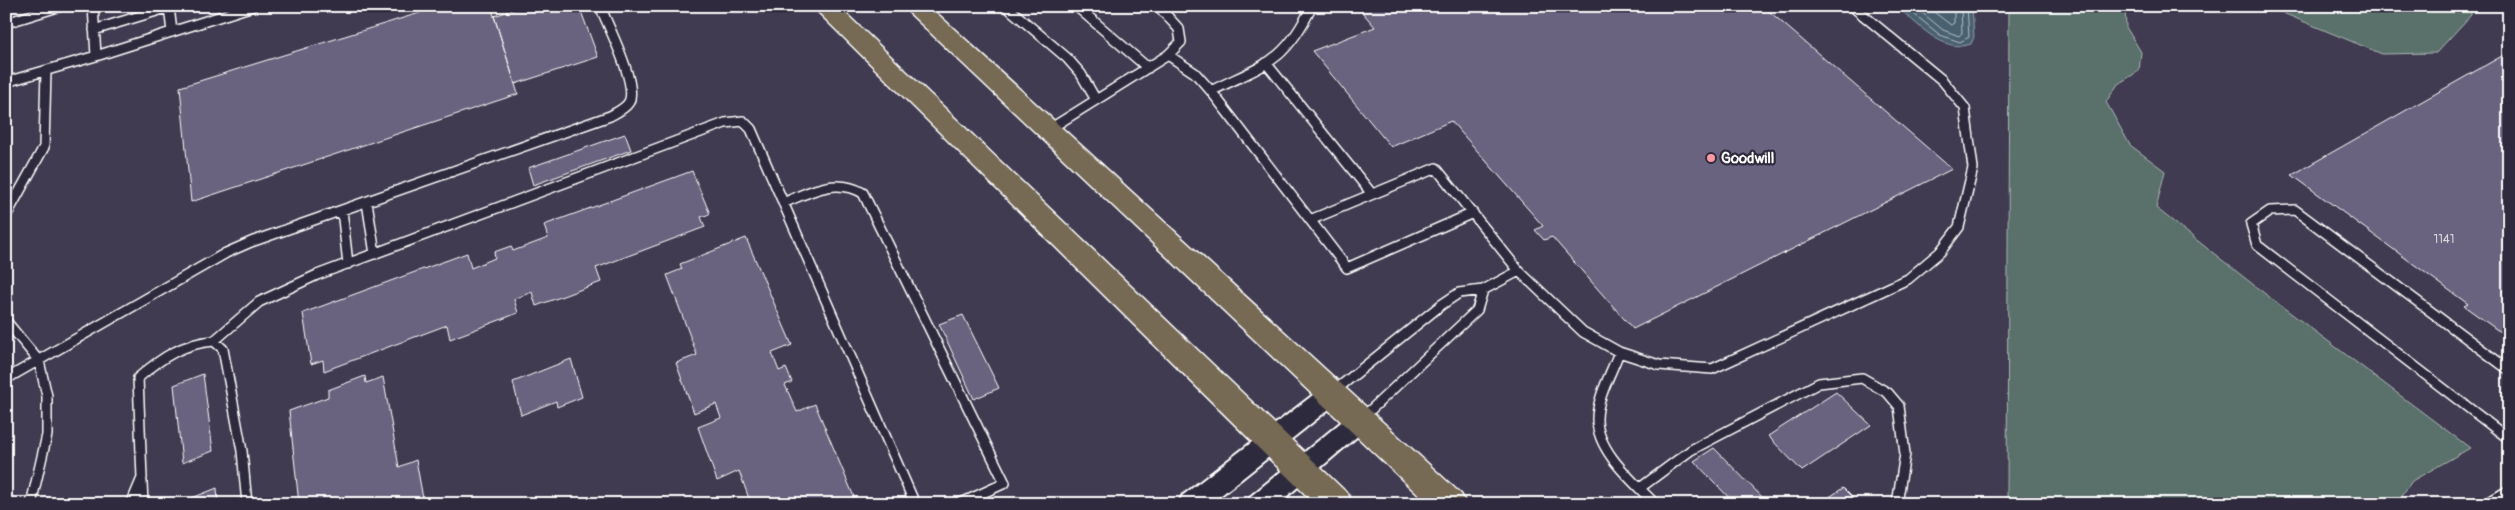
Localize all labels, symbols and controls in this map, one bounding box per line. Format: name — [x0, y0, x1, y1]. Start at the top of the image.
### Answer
place label: Goodwill — [1721, 149, 1774, 168]
marker: Goodwill — [1705, 152, 1717, 164]
house number: 1141 — [2433, 232, 2455, 247]

